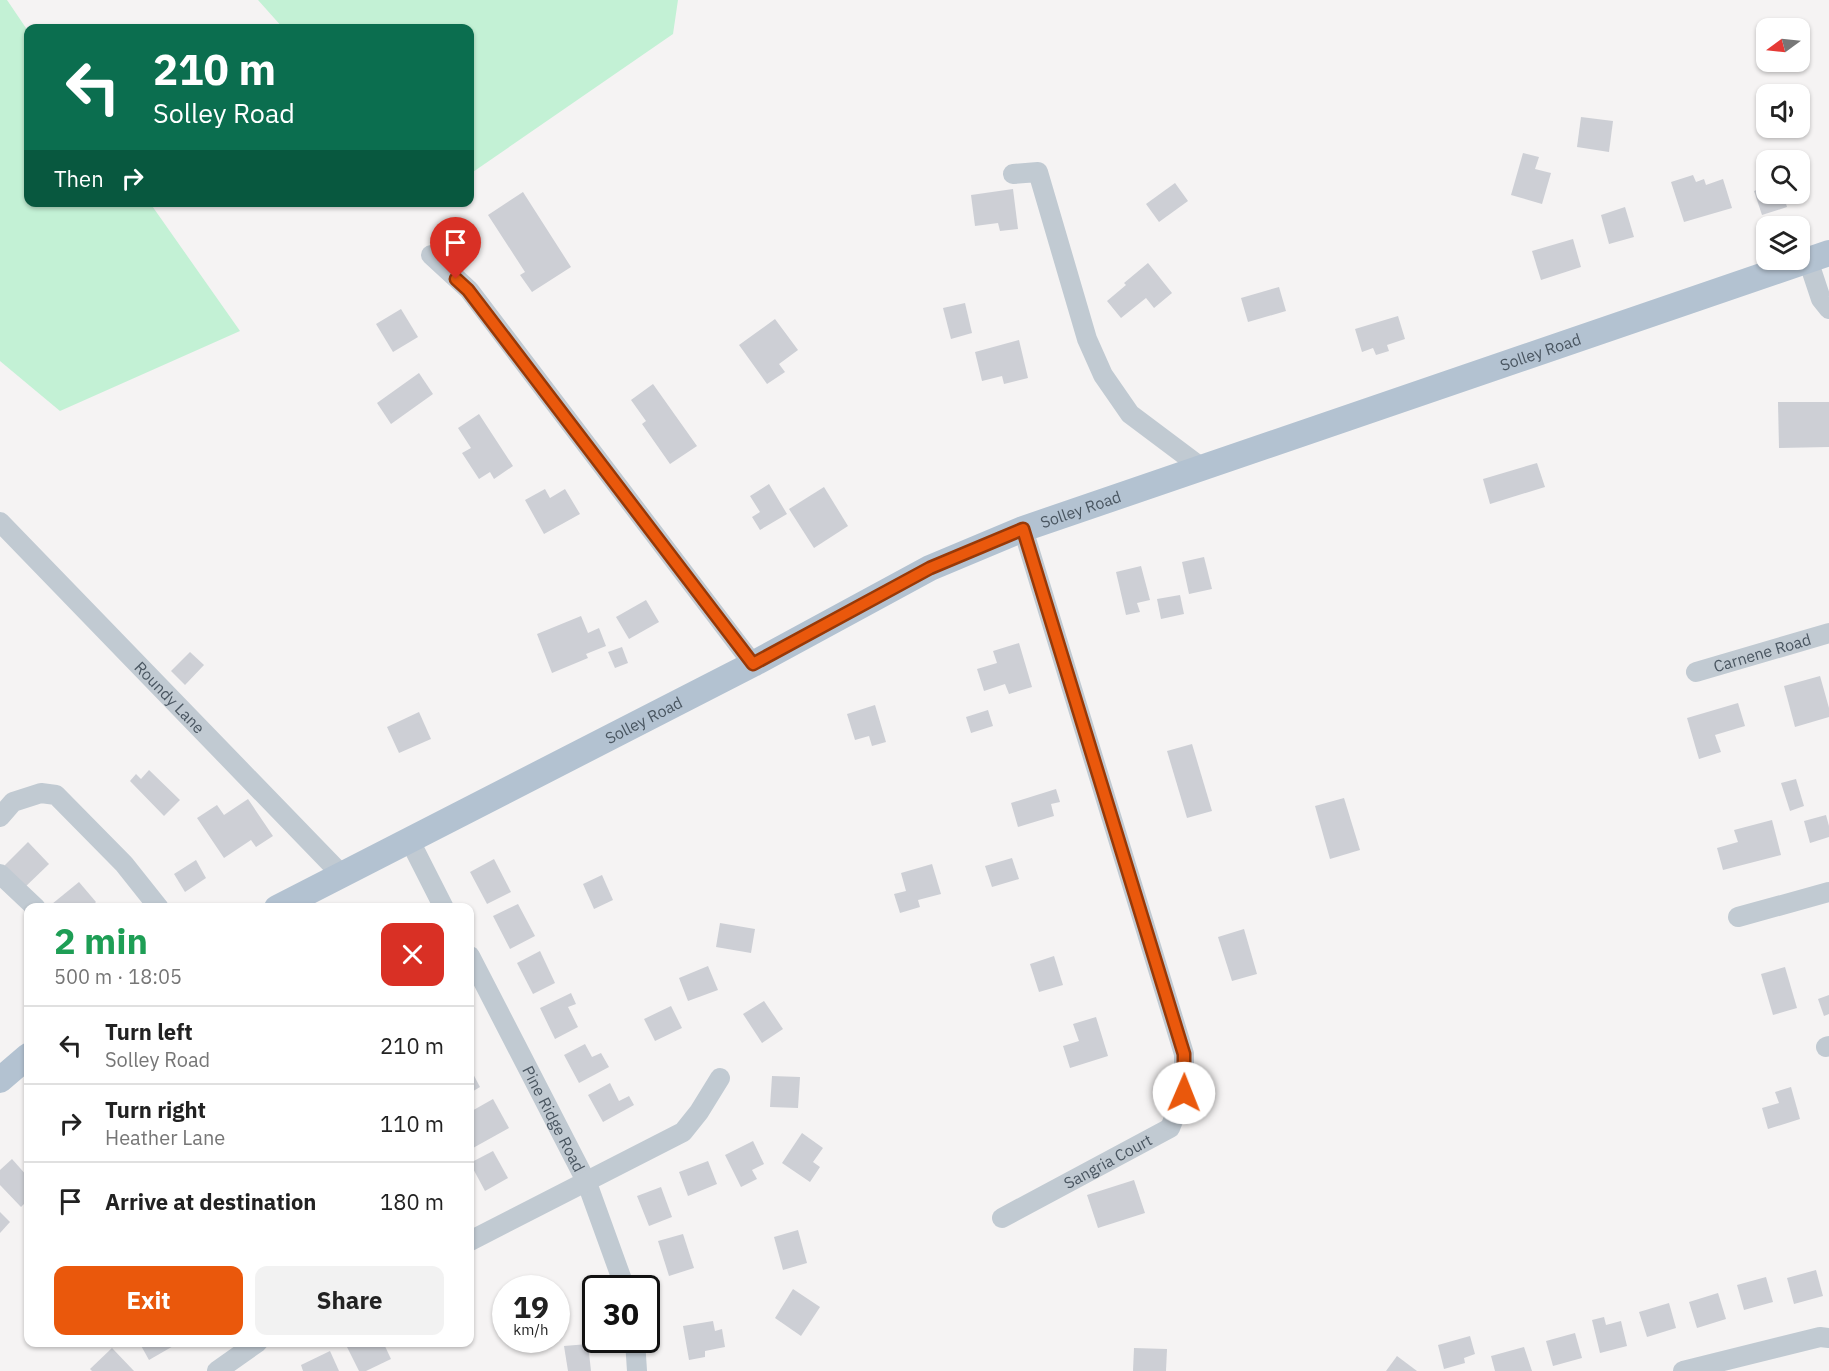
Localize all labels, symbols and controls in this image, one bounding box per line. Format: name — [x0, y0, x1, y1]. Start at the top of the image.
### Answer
north arrow — [1756, 18, 1810, 72]
map controls — [1756, 18, 1810, 270]
text: 210 m — [153, 42, 276, 97]
icon: left — [54, 48, 132, 126]
button: sound — [1756, 84, 1810, 138]
text: Solley Road — [153, 95, 295, 130]
button: search — [1756, 150, 1810, 204]
icon: right — [116, 162, 149, 195]
text: Then — [54, 164, 104, 193]
button: layers — [1756, 216, 1810, 270]
pin — [430, 217, 481, 279]
icon: arrive — [439, 226, 472, 259]
street label: Solley Road — [1497, 329, 1583, 375]
street label: Solley Road — [1038, 486, 1124, 532]
street label: Carnene Road — [1711, 629, 1813, 676]
street label: Roundy Lane — [130, 657, 209, 738]
street label: Solley Road — [602, 692, 686, 748]
text: 2 min — [54, 917, 148, 964]
button: close — [381, 923, 444, 986]
text: 500 m · 18:05 — [54, 963, 182, 990]
text: Turn left — [105, 1017, 193, 1046]
icon: left — [54, 1029, 87, 1062]
text: 210 m — [380, 1031, 444, 1060]
text: Solley Road — [105, 1046, 210, 1073]
position arrow — [1152, 1061, 1216, 1125]
street label: Pine Ridge Road — [518, 1062, 589, 1175]
text: Turn right — [105, 1095, 206, 1124]
icon: right — [54, 1107, 87, 1140]
text: 110 m — [380, 1109, 444, 1138]
text: Heather Lane — [105, 1124, 225, 1151]
street label: Sangria Court — [1060, 1130, 1155, 1193]
icon: arrive — [54, 1185, 87, 1218]
text: Arrive at destination — [105, 1187, 316, 1216]
text: 180 m — [380, 1187, 444, 1216]
button: Exit — [54, 1266, 243, 1335]
button: Share — [255, 1266, 444, 1335]
speed limit sign: 30 — [582, 1275, 660, 1353]
text: 19 — [513, 1287, 549, 1326]
text: km/h — [513, 1320, 549, 1339]

